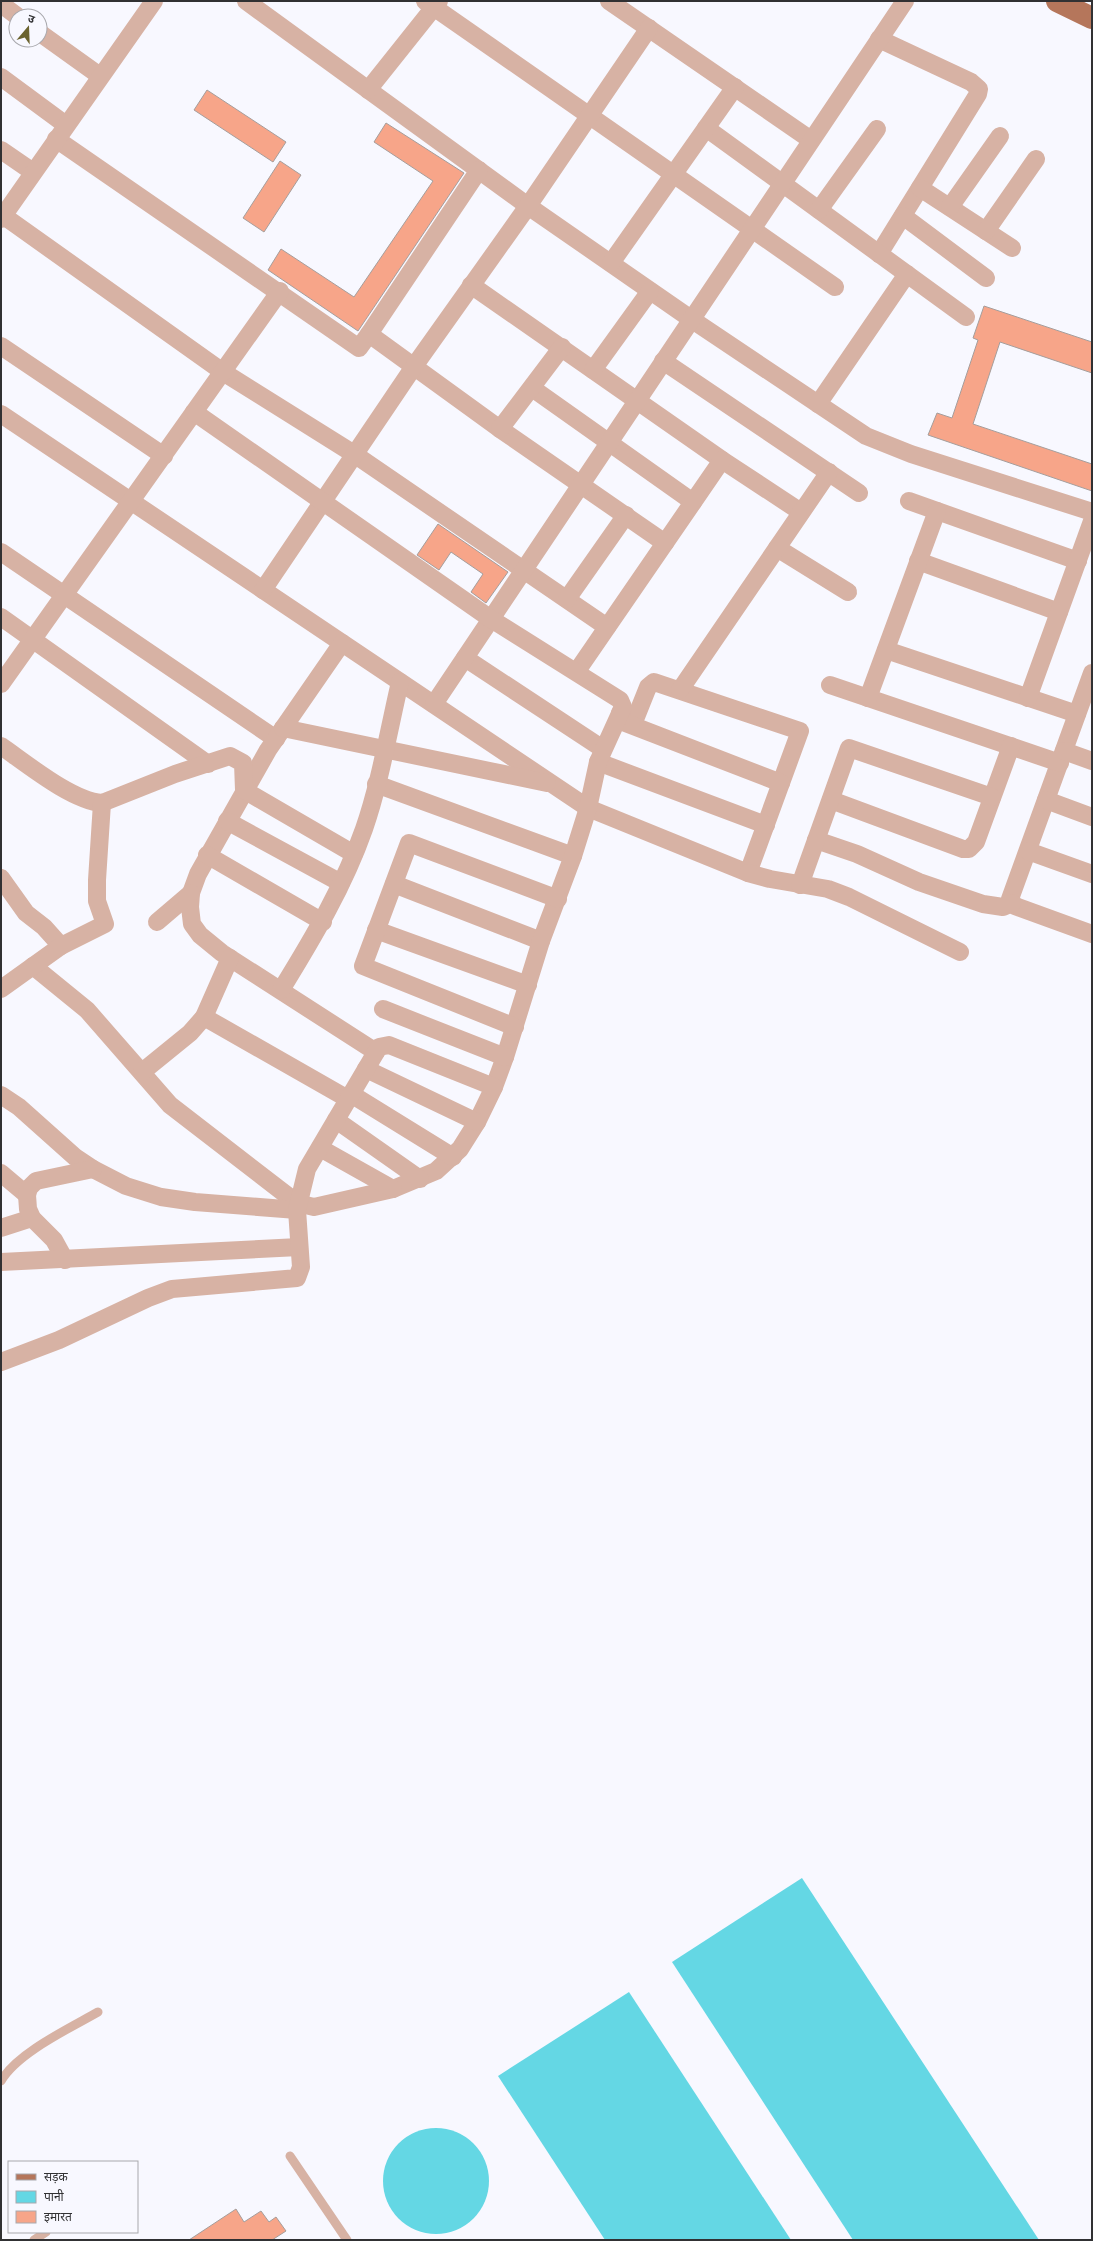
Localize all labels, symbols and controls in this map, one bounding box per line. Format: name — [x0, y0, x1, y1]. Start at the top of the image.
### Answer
north arrow — [8, 8, 48, 48]
text: उ — [26, 12, 37, 25]
legend — [8, 2161, 138, 2233]
text: सड़क — [44, 2170, 69, 2184]
text: पानी — [44, 2189, 65, 2204]
text: इमारत — [44, 2210, 73, 2224]

